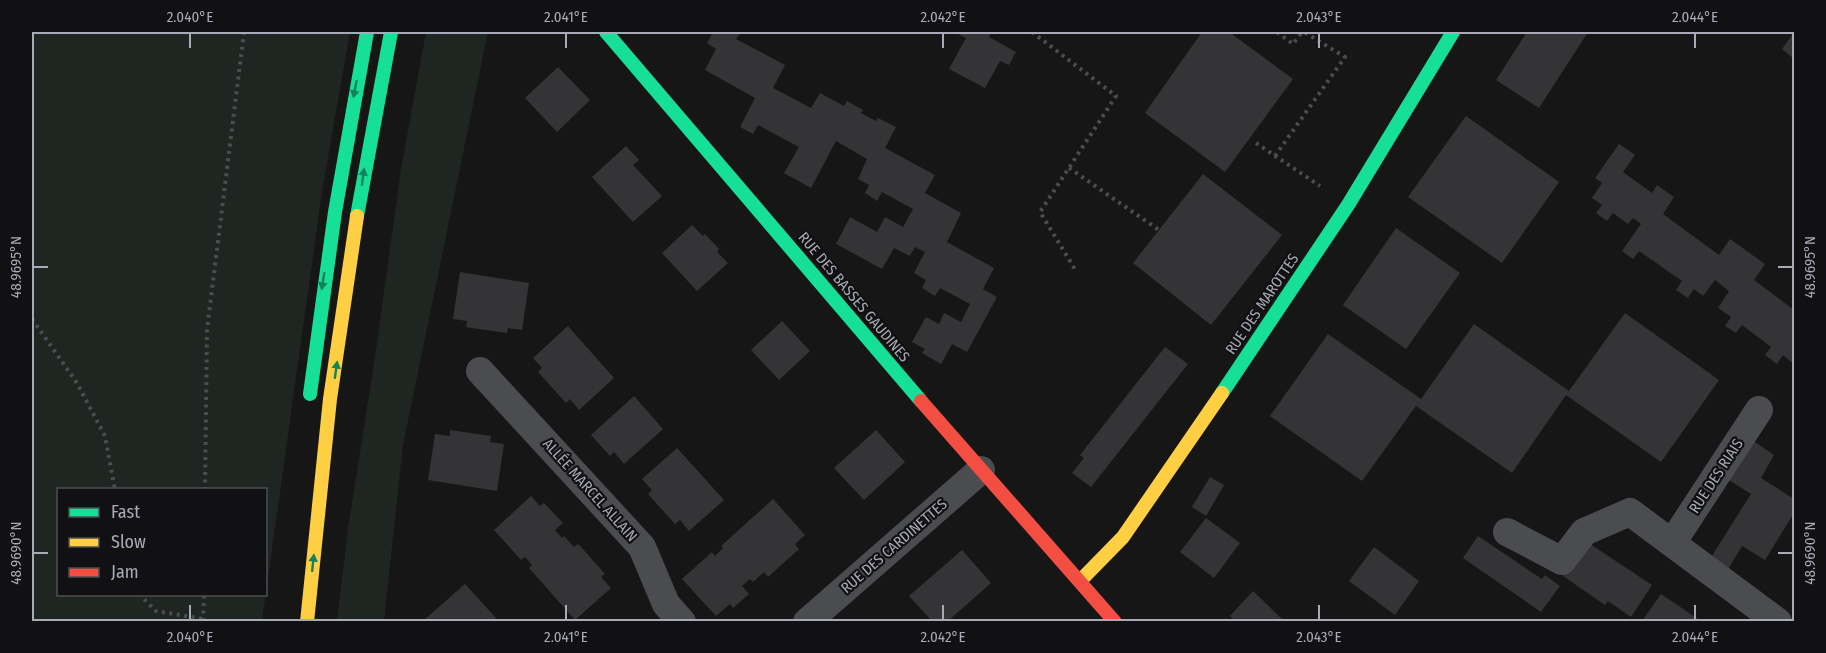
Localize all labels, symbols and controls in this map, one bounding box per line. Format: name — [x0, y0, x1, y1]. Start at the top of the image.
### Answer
text: 2.040°E — [167, 8, 213, 26]
text: 2.041°E — [544, 8, 588, 26]
text: 2.042°E — [920, 8, 966, 26]
text: 2.043°E — [1296, 8, 1342, 26]
text: 2.044°E — [1672, 8, 1718, 26]
one-way arrow — [350, 80, 359, 99]
one-way arrow — [359, 167, 368, 186]
street label: RUE DES BASSES GAUDINES — [794, 228, 914, 366]
text: 48.9695°N — [7, 236, 25, 298]
text: 48.9695°N — [1801, 236, 1819, 298]
street label: RUE DES MAROTTES — [1222, 250, 1302, 358]
one-way arrow — [318, 272, 327, 291]
one-way arrow — [331, 360, 341, 379]
street label: ALLÉE MARCEL ALLAIN — [539, 435, 641, 545]
street label: RUE DES RIAIS — [1685, 435, 1747, 517]
legend — [57, 488, 267, 596]
street label: RUE DES CARDINETTES — [837, 495, 951, 597]
text: Fast — [111, 501, 140, 523]
text: 48.9690°N — [7, 521, 25, 585]
text: 48.9690°N — [1801, 521, 1819, 585]
text: Slow — [111, 531, 146, 553]
one-way arrow — [308, 554, 318, 573]
text: Jam — [111, 561, 139, 583]
text: 2.040°E — [167, 628, 213, 646]
text: 2.041°E — [544, 628, 588, 646]
text: 2.042°E — [920, 628, 966, 646]
text: 2.043°E — [1296, 628, 1342, 646]
text: 2.044°E — [1672, 628, 1718, 646]

